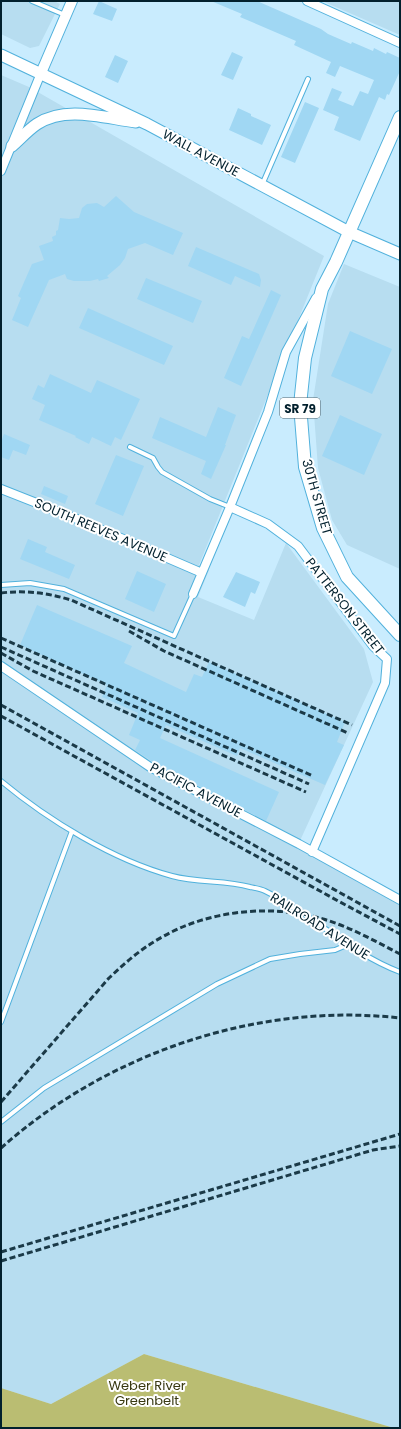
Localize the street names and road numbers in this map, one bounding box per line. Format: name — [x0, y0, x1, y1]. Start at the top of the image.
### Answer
street label: WALL AVENUE — [159, 125, 243, 181]
road number: SR 79 — [280, 398, 320, 418]
street label: 30TH STREET — [297, 457, 337, 537]
street label: SOUTH REEVES AVENUE — [32, 493, 170, 567]
street label: PATTERSON STREET — [301, 554, 389, 658]
street label: PACIFIC AVENUE — [147, 758, 245, 822]
street label: RAILROAD AVENUE — [267, 888, 373, 964]

